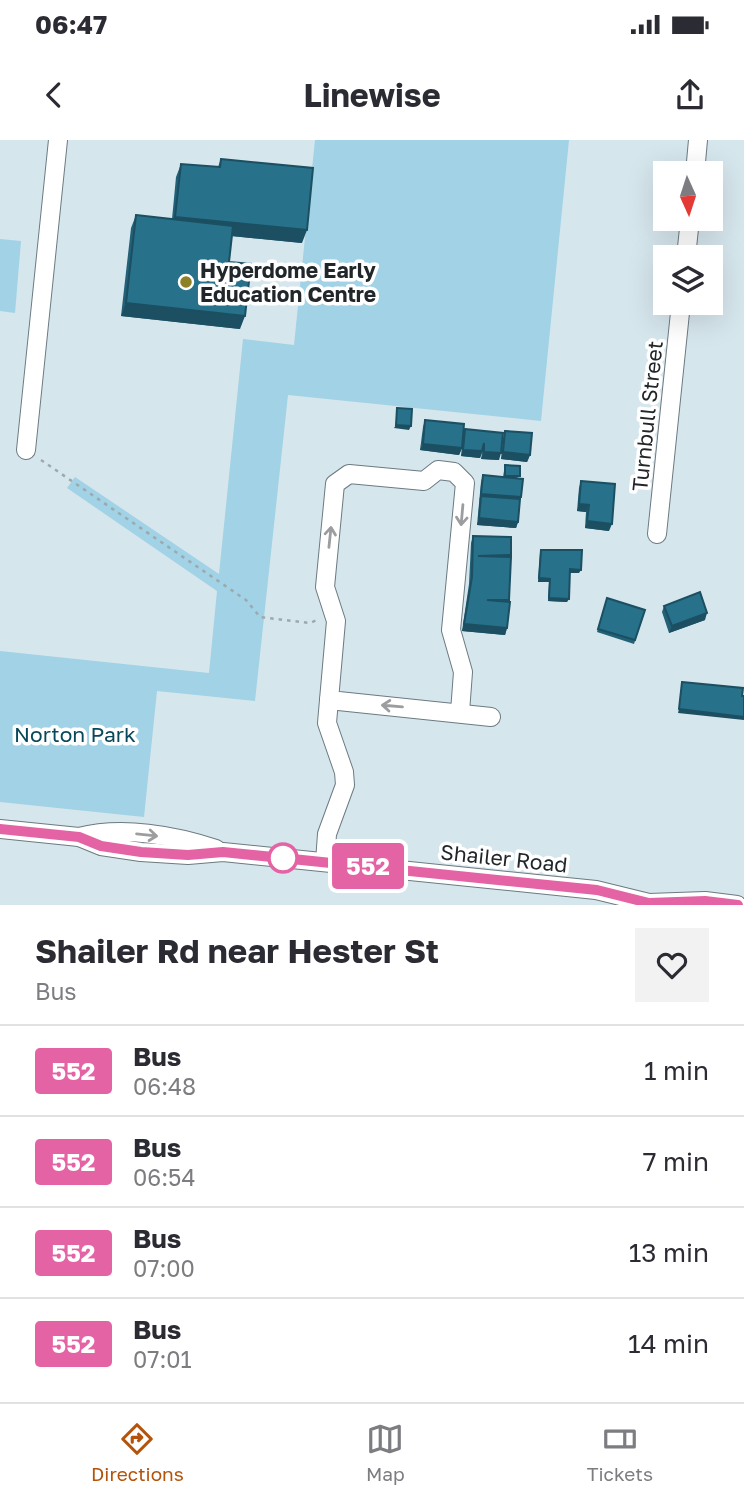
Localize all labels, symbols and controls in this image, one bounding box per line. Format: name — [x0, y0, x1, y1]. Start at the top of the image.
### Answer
text: 06:47 — [35, 9, 107, 40]
icon: back — [35, 76, 73, 114]
text: Linewise — [303, 76, 441, 114]
icon: share — [671, 76, 709, 114]
north arrow — [653, 161, 723, 231]
map controls — [653, 161, 723, 315]
button: layers — [653, 245, 723, 315]
place label: Hyperdome Early Education Centre — [200, 257, 376, 307]
marker: Hyperdome Early Education Centre — [178, 274, 194, 290]
street label: Turnbull Street — [626, 339, 668, 493]
one-way arrow — [455, 503, 468, 526]
one-way arrow — [324, 527, 337, 549]
one-way arrow — [381, 699, 404, 712]
park label: Norton Park — [14, 721, 136, 747]
one-way arrow — [135, 829, 158, 842]
street label: Shailer Road — [439, 838, 569, 878]
unlabelled marker — [268, 843, 298, 873]
line badge: 552 — [328, 843, 408, 889]
text: 552 — [346, 851, 390, 880]
button: heart — [635, 928, 709, 1002]
text: Shailer Rd near Hester St — [35, 931, 439, 970]
text: Bus — [35, 977, 77, 1005]
text: Bus — [133, 1041, 181, 1072]
text: 1 min — [644, 1055, 709, 1086]
text: 552 — [52, 1056, 95, 1085]
text: 06:48 — [133, 1072, 196, 1100]
text: Bus — [133, 1132, 181, 1163]
text: 7 min — [643, 1146, 709, 1177]
text: 552 — [52, 1147, 95, 1176]
text: 06:54 — [133, 1163, 195, 1191]
text: Bus — [133, 1223, 181, 1254]
text: 13 min — [629, 1237, 709, 1268]
text: 552 — [52, 1238, 95, 1267]
text: 07:00 — [133, 1254, 195, 1282]
text: Bus — [133, 1314, 181, 1345]
text: 14 min — [628, 1328, 709, 1359]
text: 552 — [52, 1329, 95, 1358]
text: 07:01 — [133, 1345, 192, 1373]
tab: Directions — [91, 1420, 184, 1485]
tab: Map — [366, 1420, 405, 1485]
tab: Tickets — [587, 1420, 653, 1485]

